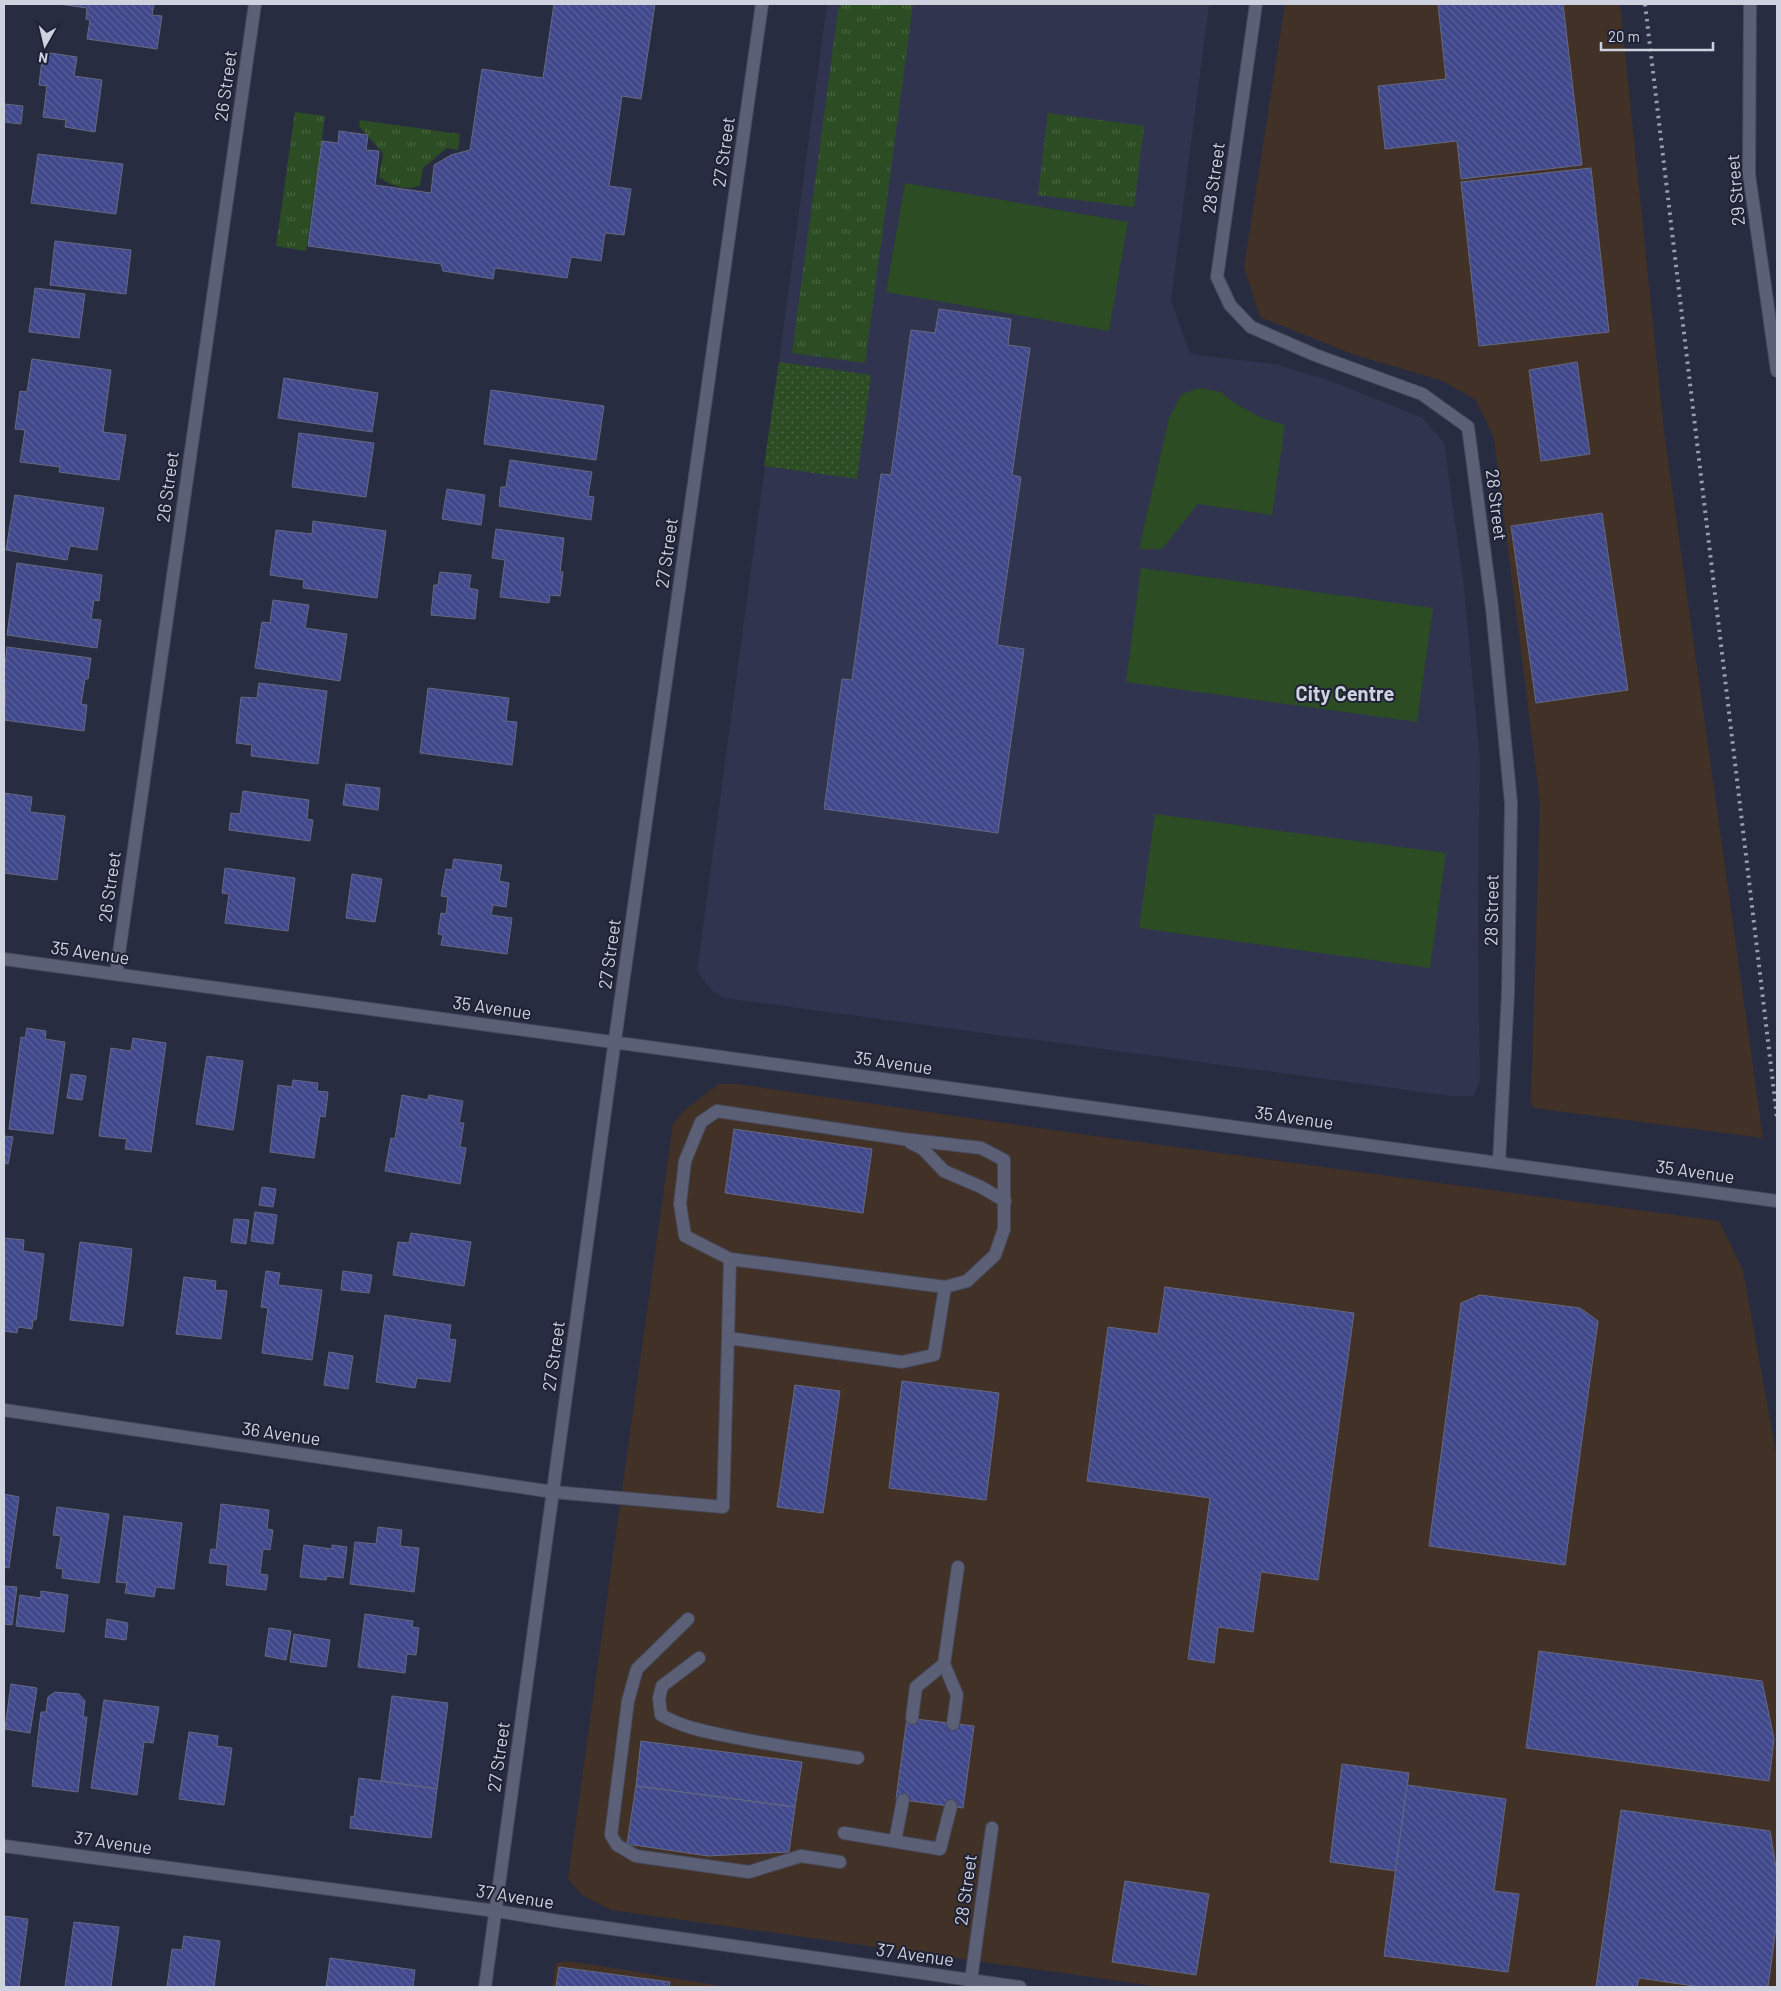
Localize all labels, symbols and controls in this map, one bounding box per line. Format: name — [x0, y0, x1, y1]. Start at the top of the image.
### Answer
north arrow — [20, 20, 70, 70]
scale bar — [1601, 20, 1714, 52]
text: 20 m — [1608, 27, 1640, 45]
text: N — [37, 49, 49, 67]
street label: 26 Street — [209, 49, 241, 123]
street label: 27 Street — [707, 115, 739, 188]
street label: 28 Street — [1197, 141, 1229, 215]
street label: 29 Street — [1721, 153, 1749, 227]
street label: 26 Street — [151, 450, 183, 524]
street label: 28 Street — [1482, 468, 1512, 542]
street label: 27 Street — [650, 516, 682, 589]
district label: City Centre — [1296, 681, 1395, 705]
street label: 26 Street — [93, 850, 125, 924]
street label: 28 Street — [1479, 874, 1503, 946]
street label: 27 Street — [593, 917, 625, 990]
street label: 35 Avenue — [49, 936, 131, 968]
street label: 35 Avenue — [451, 991, 533, 1023]
street label: 35 Avenue — [852, 1046, 934, 1078]
street label: 35 Avenue — [1253, 1101, 1335, 1133]
street label: 35 Avenue — [1654, 1155, 1736, 1187]
street label: 27 Street — [537, 1319, 569, 1392]
street label: 36 Avenue — [240, 1417, 322, 1449]
street label: 27 Street — [482, 1720, 514, 1793]
street label: 37 Avenue — [73, 1826, 154, 1858]
street label: 28 Street — [949, 1853, 981, 1927]
street label: 37 Avenue — [475, 1879, 556, 1913]
street label: 37 Avenue — [875, 1938, 956, 1970]

